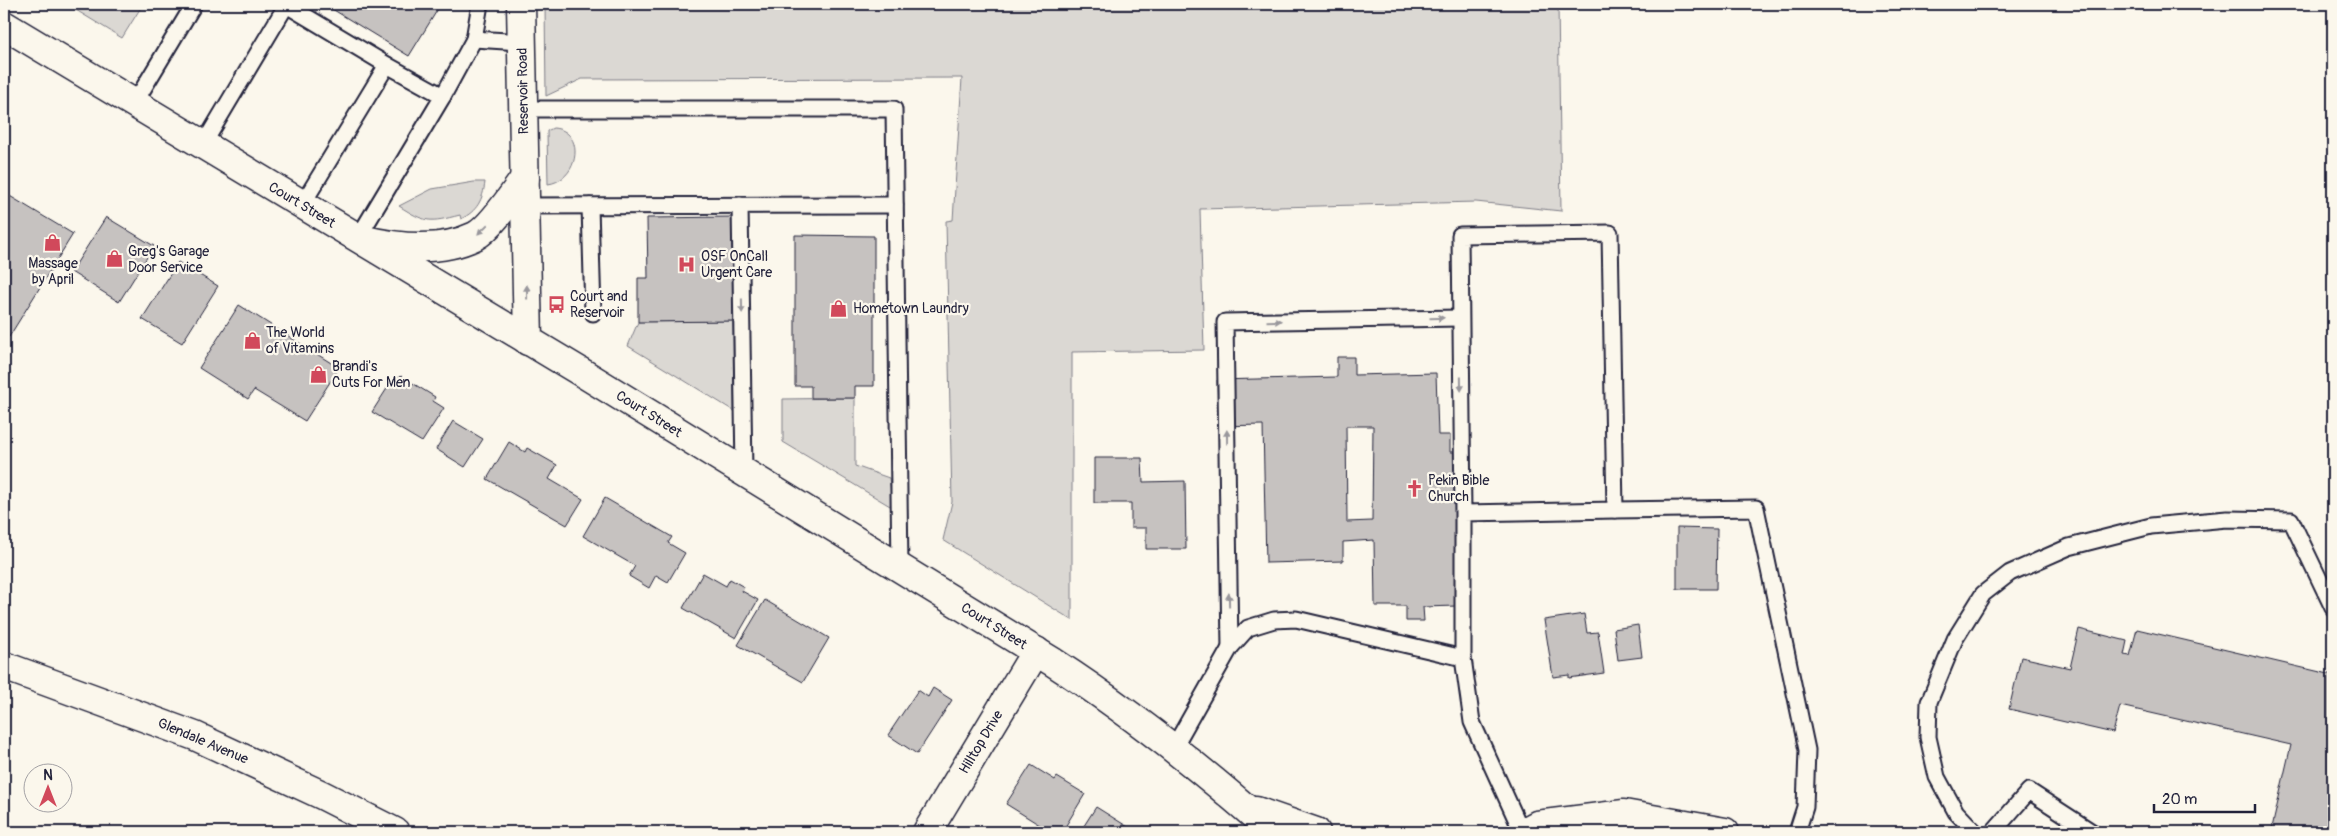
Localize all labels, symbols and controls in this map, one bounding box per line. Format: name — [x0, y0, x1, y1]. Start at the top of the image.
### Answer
street label: Reservoir Road — [514, 47, 532, 134]
street label: Court Street — [266, 178, 339, 232]
one-way arrow — [477, 223, 489, 235]
shop icon: Massage by April — [43, 233, 63, 253]
place label: Greg's Garage Door Service — [128, 243, 209, 276]
place label: OSF OnCall Urgent Care — [701, 248, 772, 281]
shop icon: Greg's Garage Door Service — [104, 249, 124, 269]
hospital icon: OSF OnCall Urgent Care — [677, 254, 697, 274]
place label: Massage by April — [28, 255, 78, 288]
one-way arrow — [523, 284, 531, 300]
place label: Court and Reservoir — [570, 288, 628, 321]
bus stop icon: Court and Reservoir — [546, 294, 566, 314]
shop icon: Hometown Laundry — [829, 298, 849, 318]
one-way arrow — [738, 299, 746, 315]
place label: Hometown Laundry — [853, 300, 969, 317]
one-way arrow — [1429, 314, 1445, 322]
one-way arrow — [1266, 317, 1282, 325]
place label: The World of Vitamins — [266, 324, 335, 357]
shop icon: The World of Vitamins — [242, 330, 262, 350]
place label: Brandi's Cuts For Men — [332, 358, 411, 391]
shop icon: Brandi's Cuts For Men — [308, 364, 328, 384]
one-way arrow — [1458, 376, 1466, 392]
street label: Court Street — [613, 387, 686, 441]
one-way arrow — [1223, 429, 1231, 445]
place label: Pekin Bible Church — [1428, 472, 1489, 505]
church icon: Pekin Bible Church — [1404, 478, 1424, 498]
one-way arrow — [1225, 591, 1233, 607]
street label: Court Street — [958, 599, 1031, 653]
street label: Hilltop Drive — [955, 707, 1007, 777]
street label: Glendale Avenue — [155, 714, 251, 768]
north arrow — [22, 764, 72, 814]
text: N — [43, 767, 53, 784]
scale bar — [2154, 781, 2256, 813]
text: 20 m — [2162, 790, 2197, 809]

